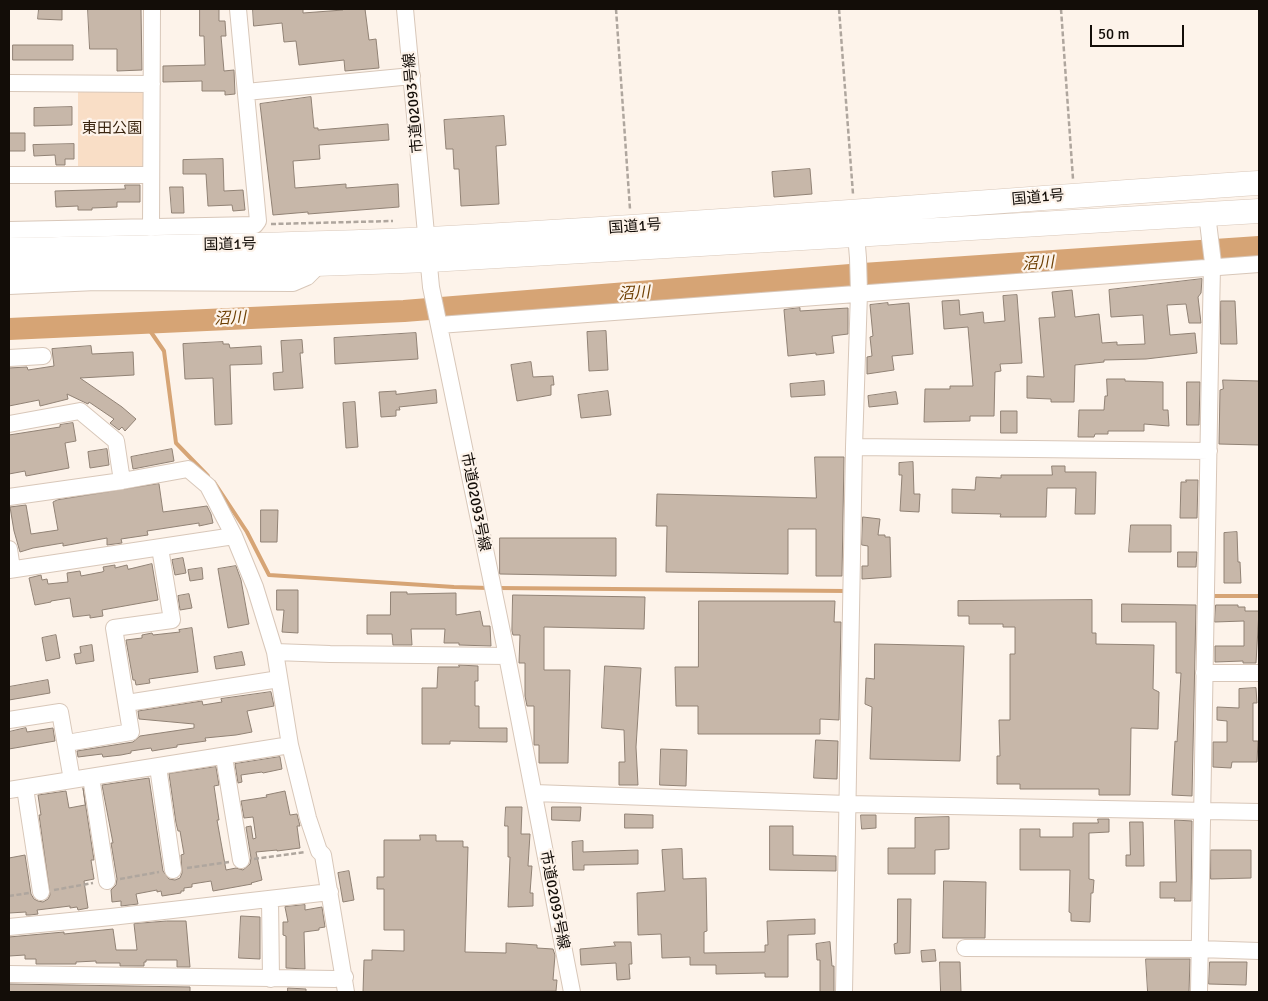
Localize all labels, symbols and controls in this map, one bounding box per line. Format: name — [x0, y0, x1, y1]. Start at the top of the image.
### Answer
scale bar — [1093, 15, 1187, 47]
text: 50 m — [1098, 25, 1129, 43]
street label: 市道02093号線 — [401, 52, 427, 154]
park label: 東田公園 — [82, 120, 142, 138]
street label: 国道1号 — [1011, 187, 1065, 209]
street label: 国道1号 — [608, 216, 662, 238]
street label: 国道1号 — [203, 236, 257, 254]
water label: 沼川 — [1021, 253, 1055, 275]
water label: 沼川 — [617, 283, 651, 305]
water label: 沼川 — [214, 309, 246, 329]
street label: 市道02093号線 — [457, 451, 493, 553]
street label: 市道02093号線 — [536, 849, 572, 951]

